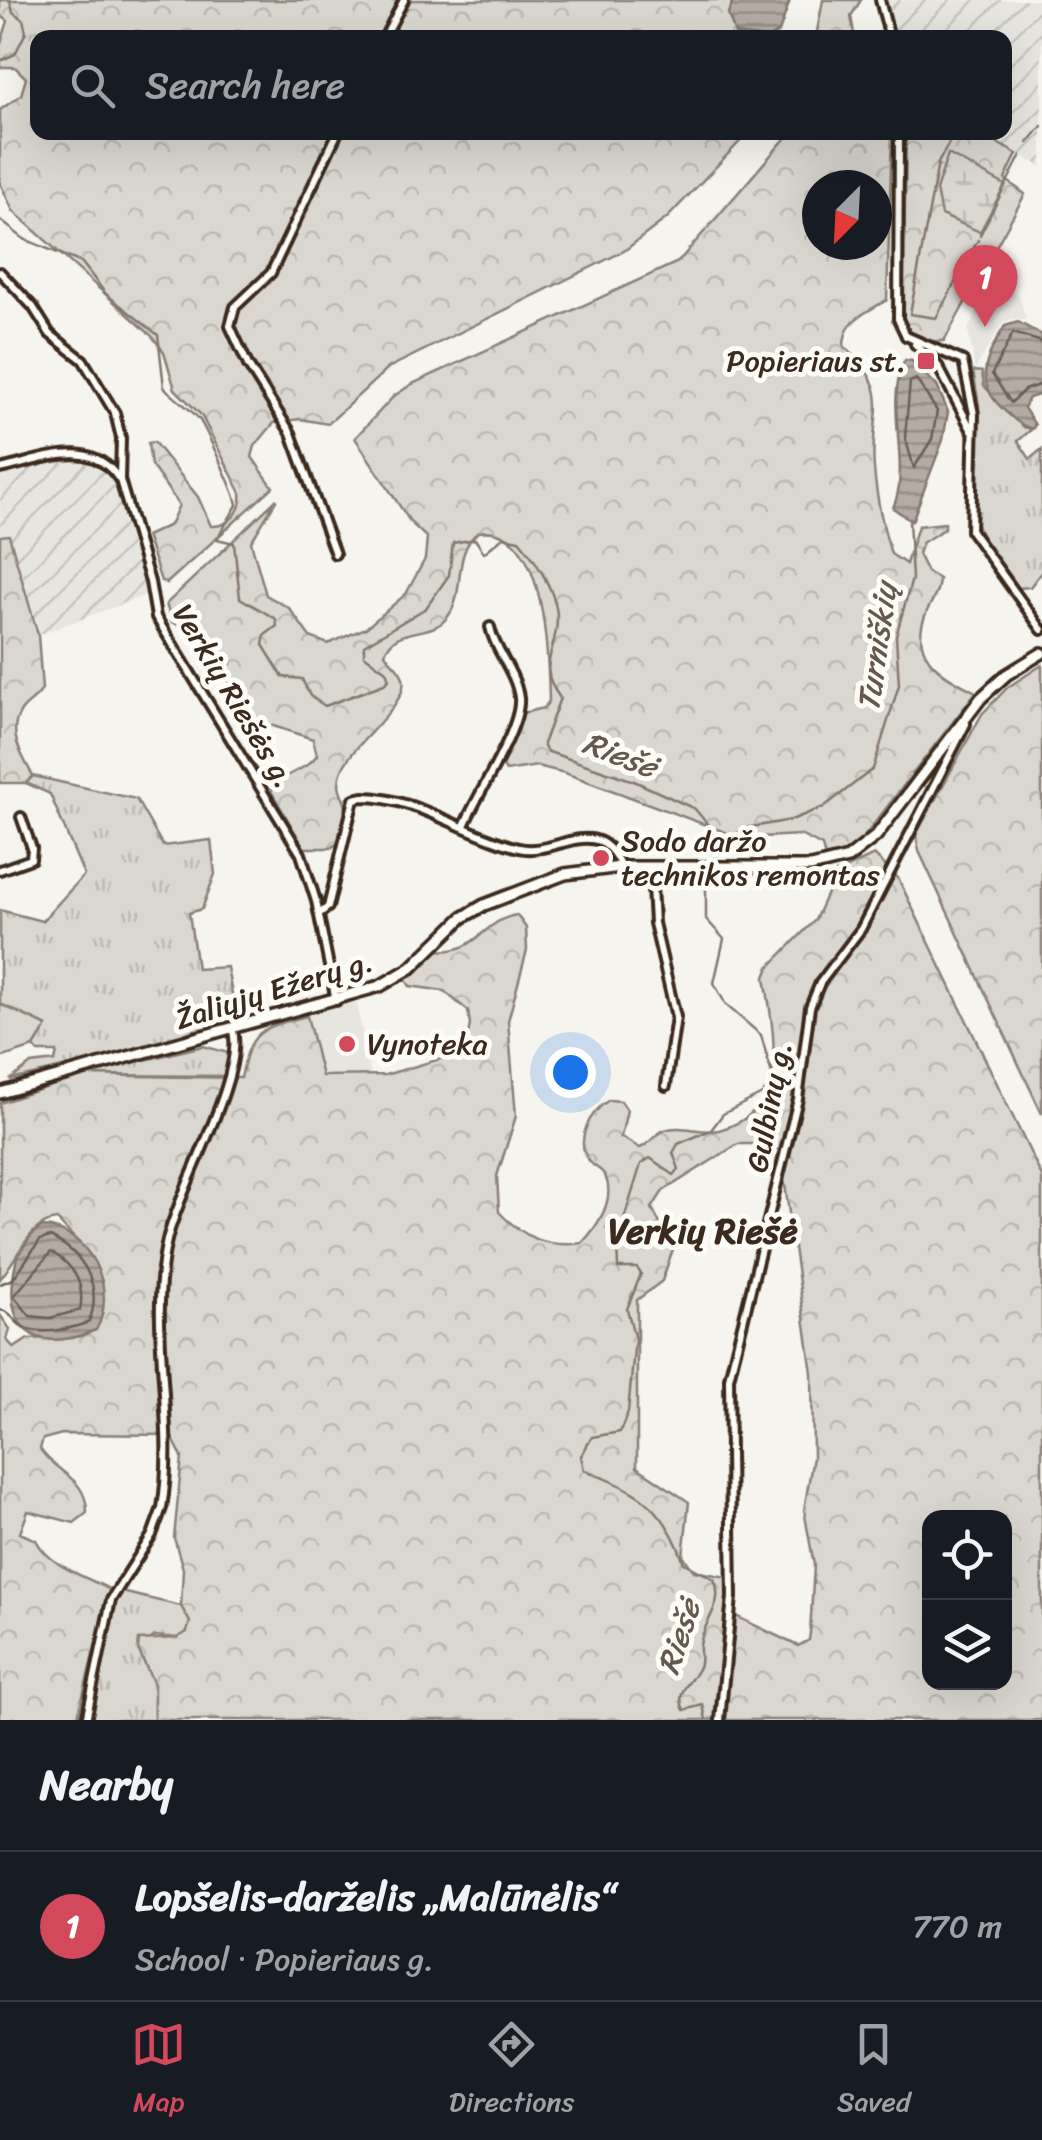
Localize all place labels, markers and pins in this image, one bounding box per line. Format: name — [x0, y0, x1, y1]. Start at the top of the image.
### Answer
pin: 1 — [952, 245, 1018, 327]
place label: Popieriaus st. — [726, 334, 906, 388]
marker: Popieriaus st. — [915, 350, 937, 372]
place label: Sodo daržo technikos remontas — [621, 814, 880, 902]
marker: Sodo daržo technikos remontas — [590, 847, 612, 869]
place label: Vynoteka — [367, 1017, 488, 1071]
marker: Vynoteka — [336, 1033, 358, 1055]

